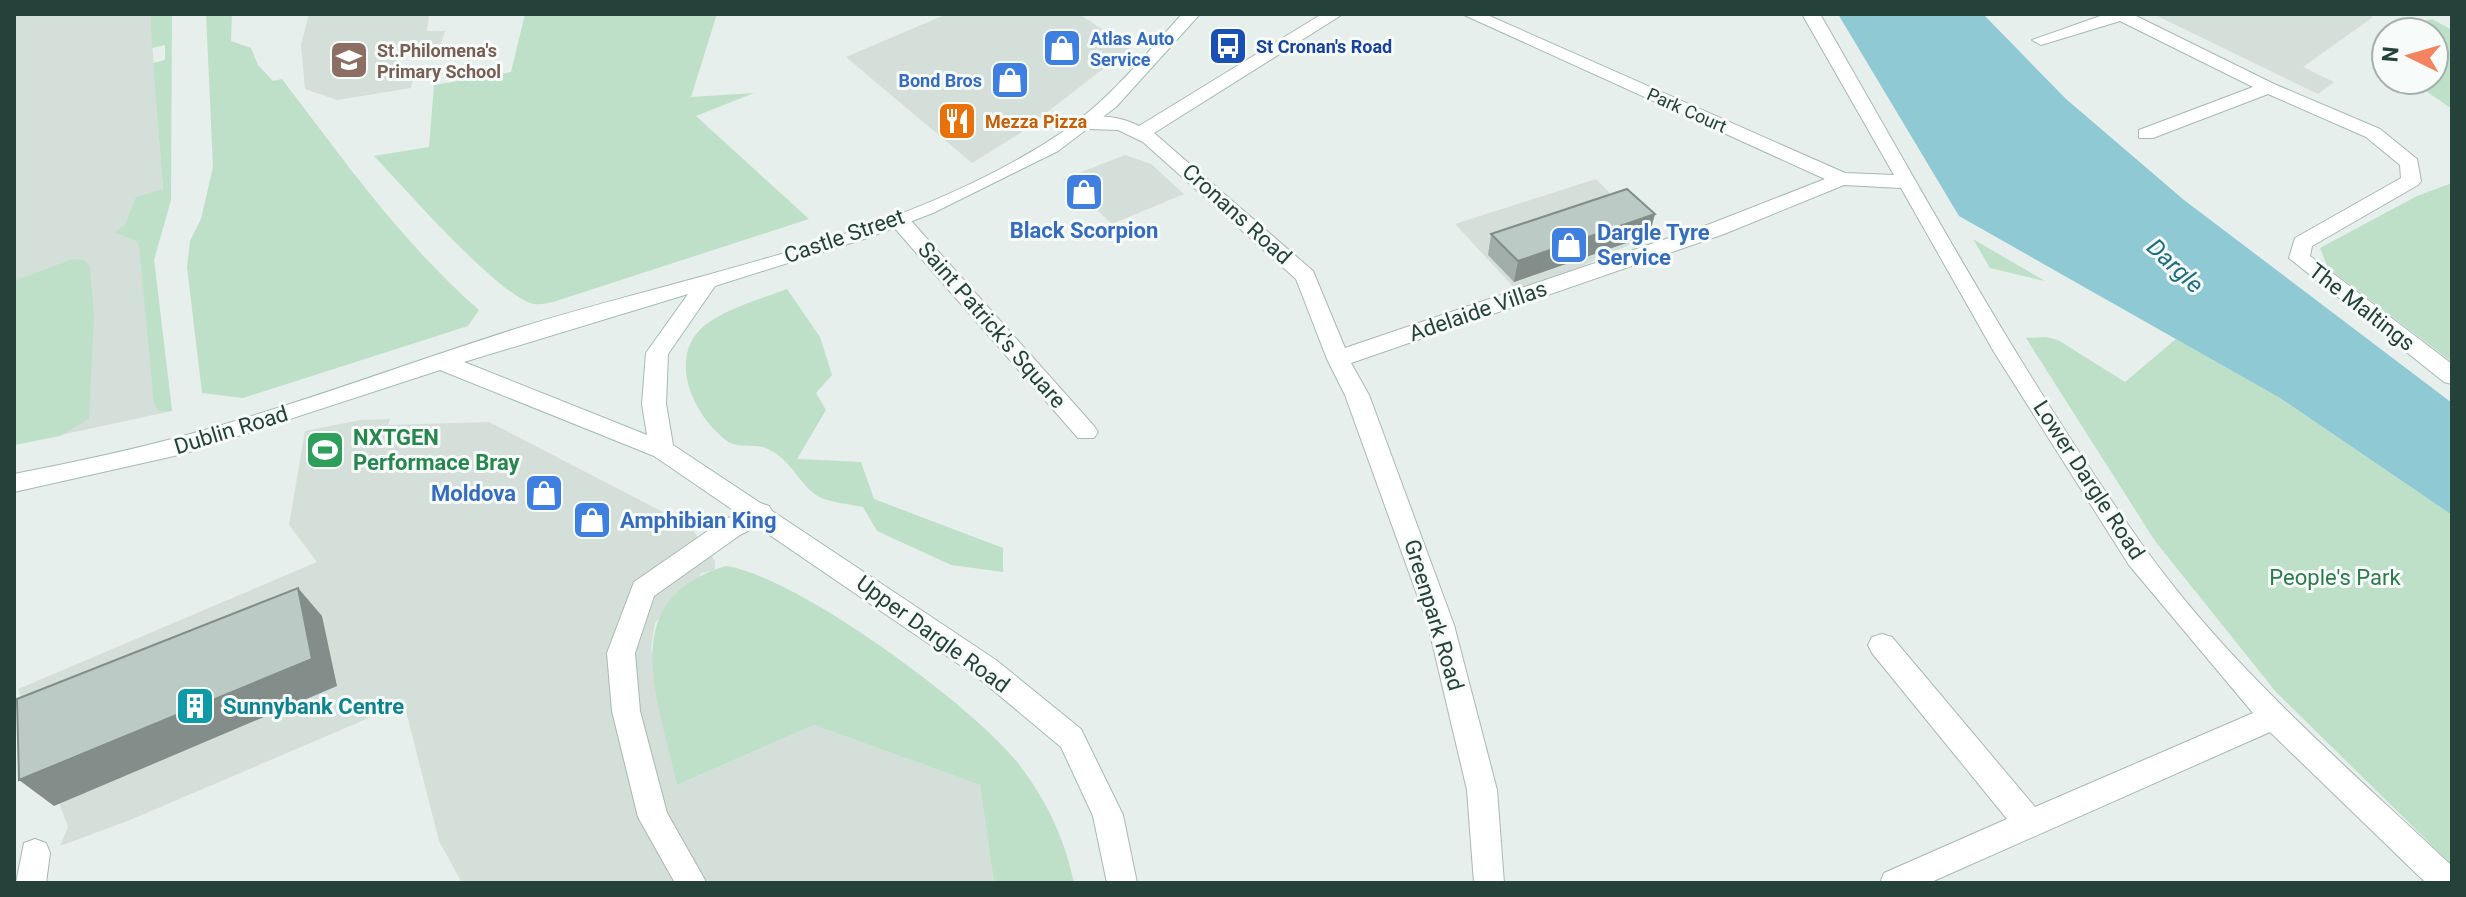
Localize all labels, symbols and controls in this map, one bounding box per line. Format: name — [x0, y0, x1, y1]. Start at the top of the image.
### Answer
north arrow — [2370, 16, 2450, 96]
bus stop icon: St Cronan's Road — [1207, 25, 1249, 67]
shop icon: Atlas Auto Service — [1041, 27, 1083, 69]
place label: Atlas Auto Service — [1090, 28, 1174, 70]
place label: St Cronan's Road — [1256, 36, 1392, 57]
school or university icon: St.Philomena's Primary School — [328, 39, 370, 81]
place label: St.Philomena's Primary School — [377, 40, 501, 82]
text: N — [2377, 45, 2404, 63]
shop icon: Bond Bros — [989, 59, 1031, 101]
place label: Bond Bros — [898, 70, 982, 91]
street label: Park Court — [1644, 83, 1730, 137]
restaurant icon: Mezza Pizza — [936, 100, 978, 142]
place label: Mezza Pizza — [985, 111, 1088, 132]
street label: Cronans Road — [1177, 159, 1297, 269]
shop icon: Black Scorpion — [1063, 171, 1105, 213]
street label: Castle Street — [781, 204, 907, 268]
place label: Black Scorpion — [1010, 218, 1158, 243]
place label: Dargle Tyre Service — [1597, 220, 1710, 270]
shop icon: Dargle Tyre Service — [1548, 224, 1590, 266]
water label: Dargle — [2141, 233, 2209, 299]
street label: Saint Patrick's Square — [913, 237, 1071, 413]
street label: The Maltings — [2304, 258, 2420, 356]
street label: Adelaide Villas — [1406, 276, 1550, 346]
street label: Lower Dargle Road — [2028, 396, 2150, 564]
street label: Dublin Road — [171, 401, 291, 459]
place label: NXTGEN Performace Bray — [353, 425, 521, 475]
sports icon: NXTGEN Performace Bray — [304, 429, 346, 471]
shop icon: Moldova — [523, 472, 565, 514]
place label: Moldova — [431, 481, 516, 506]
shop icon: Amphibian King — [571, 499, 613, 541]
place label: Amphibian King — [620, 508, 777, 533]
street label: Greenpark Road — [1399, 536, 1469, 694]
park label: People's Park — [2269, 565, 2401, 590]
street label: Upper Dargle Road — [852, 570, 1014, 698]
building icon: Sunnybank Centre — [174, 685, 216, 727]
place label: Sunnybank Centre — [223, 694, 404, 719]

